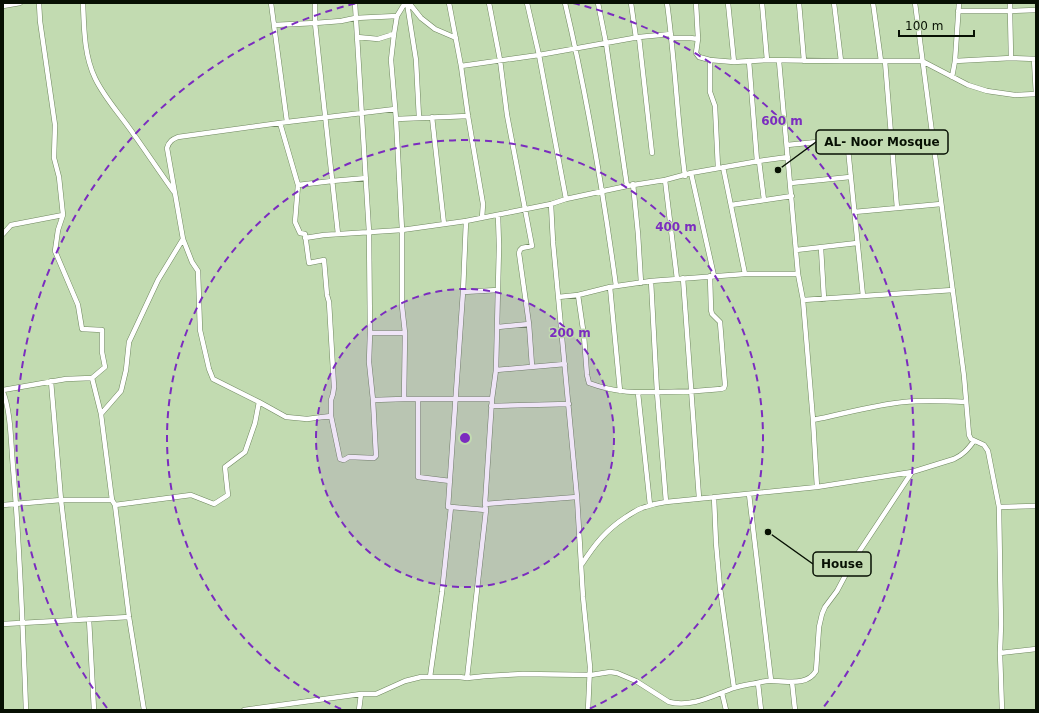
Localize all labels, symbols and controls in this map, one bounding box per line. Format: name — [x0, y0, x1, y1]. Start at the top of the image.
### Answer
scale bar — [899, 12, 974, 38]
text: 100 m — [905, 19, 943, 33]
text: 600 m — [761, 114, 803, 128]
callout: AL- Noor Mosque — [816, 130, 948, 154]
text: AL- Noor Mosque — [824, 135, 940, 149]
text: 400 m — [655, 220, 697, 234]
text: 200 m — [549, 326, 591, 340]
centre of rings — [458, 431, 472, 445]
callout: House — [813, 552, 871, 576]
text: House — [821, 557, 863, 571]

